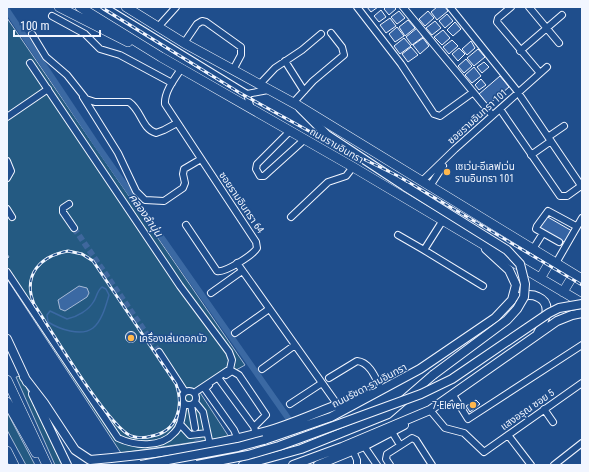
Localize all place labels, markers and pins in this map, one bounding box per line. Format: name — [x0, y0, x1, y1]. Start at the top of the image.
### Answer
place label: เซเว่น-อีเลฟเว่น รามอินทรา 101 — [455, 160, 515, 184]
marker: เซเว่น-อีเลฟเว่น รามอินทรา 101 — [442, 167, 452, 177]
place label: เครื่องเล่นดอกบัว — [139, 331, 208, 344]
marker: เครื่องเล่นดอกบัว — [126, 333, 136, 343]
place label: 7-Eleven — [432, 400, 465, 411]
marker: 7-Eleven — [468, 400, 478, 410]

